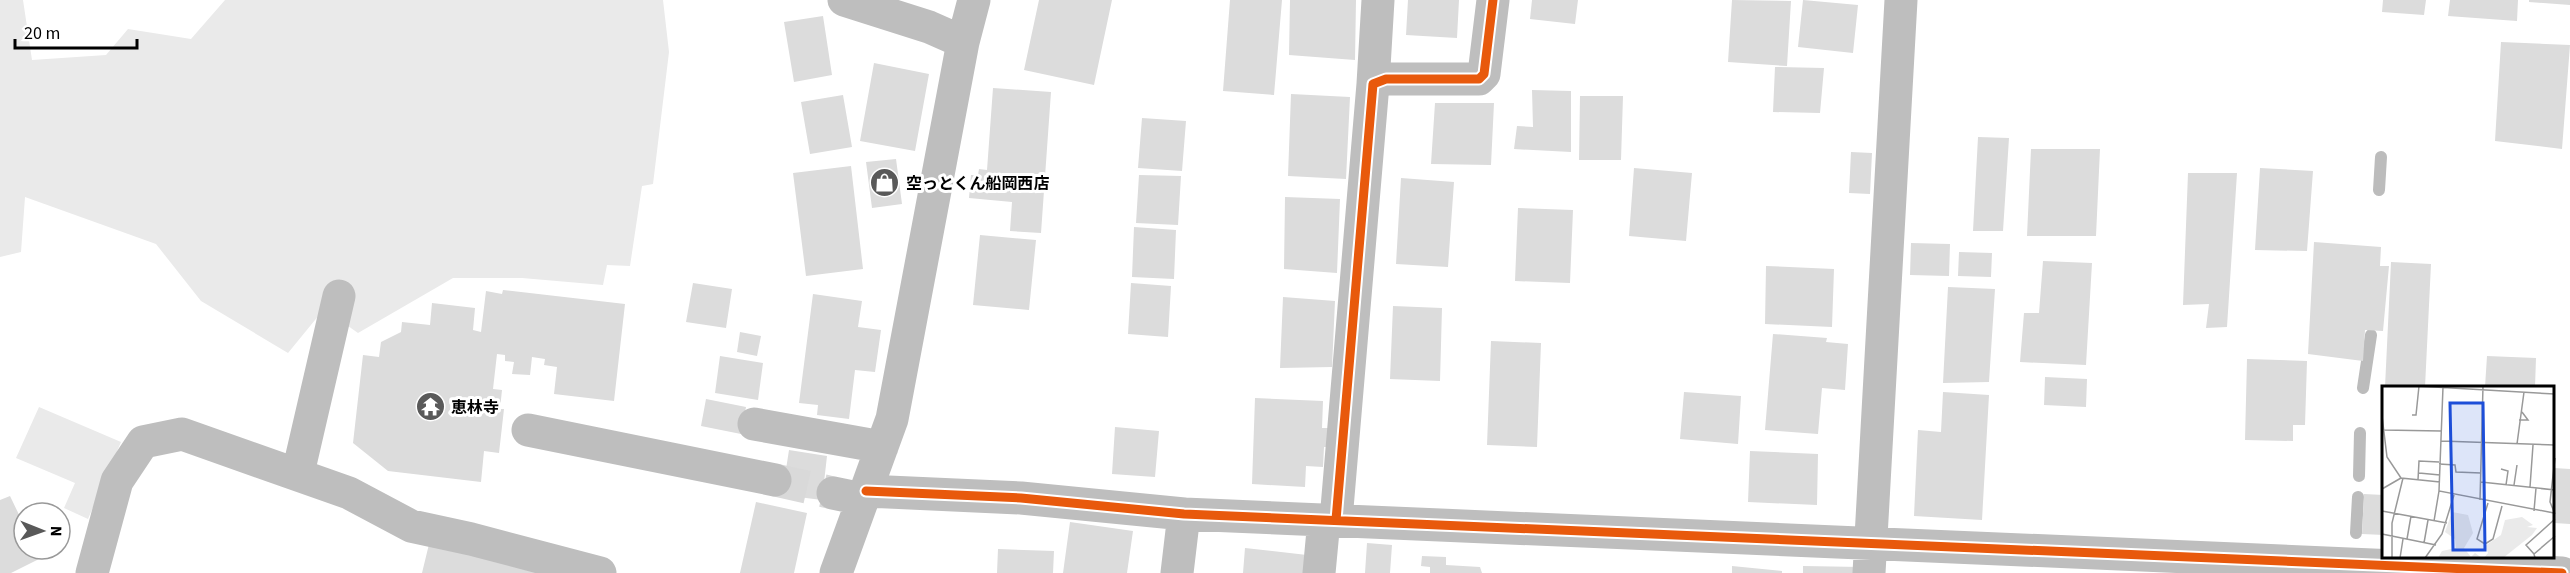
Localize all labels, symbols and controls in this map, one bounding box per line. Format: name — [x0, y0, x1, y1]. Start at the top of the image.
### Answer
scale bar — [15, 12, 136, 50]
text: 20 m — [24, 21, 60, 46]
shop icon: 空っとくん船岡西店 — [869, 167, 901, 199]
place label: 空っとくん船岡西店 — [906, 173, 1050, 195]
inset map — [2382, 386, 2555, 558]
temple icon: 恵林寺 — [414, 391, 446, 423]
place label: 恵林寺 — [451, 397, 499, 419]
north arrow — [12, 501, 72, 561]
text: N — [45, 526, 67, 537]

